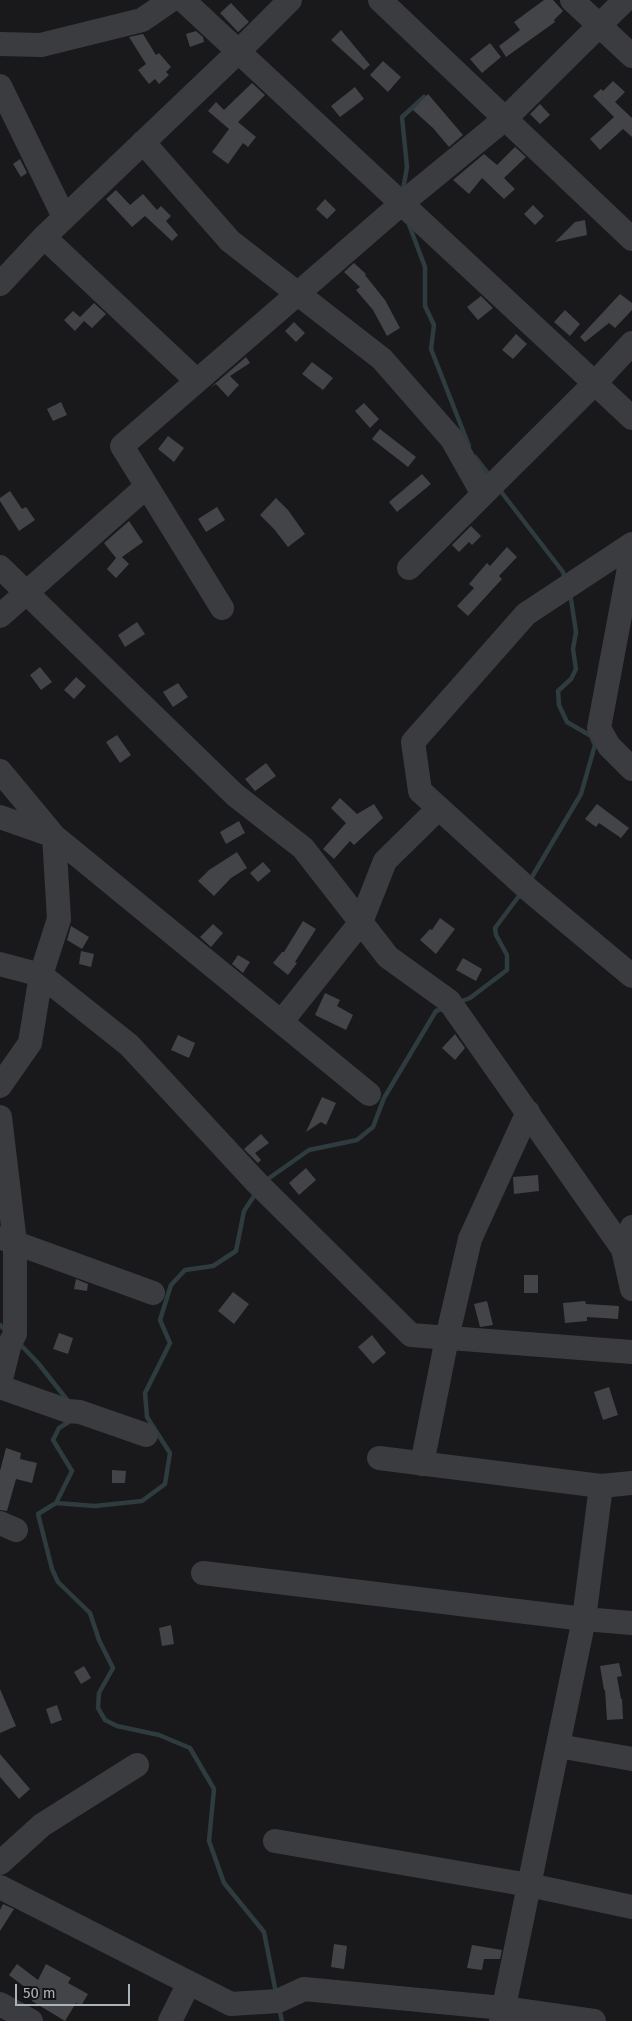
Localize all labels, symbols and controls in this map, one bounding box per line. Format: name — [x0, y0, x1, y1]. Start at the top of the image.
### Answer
scale bar — [18, 1974, 132, 2006]
text: 50 m — [23, 1984, 56, 2002]

